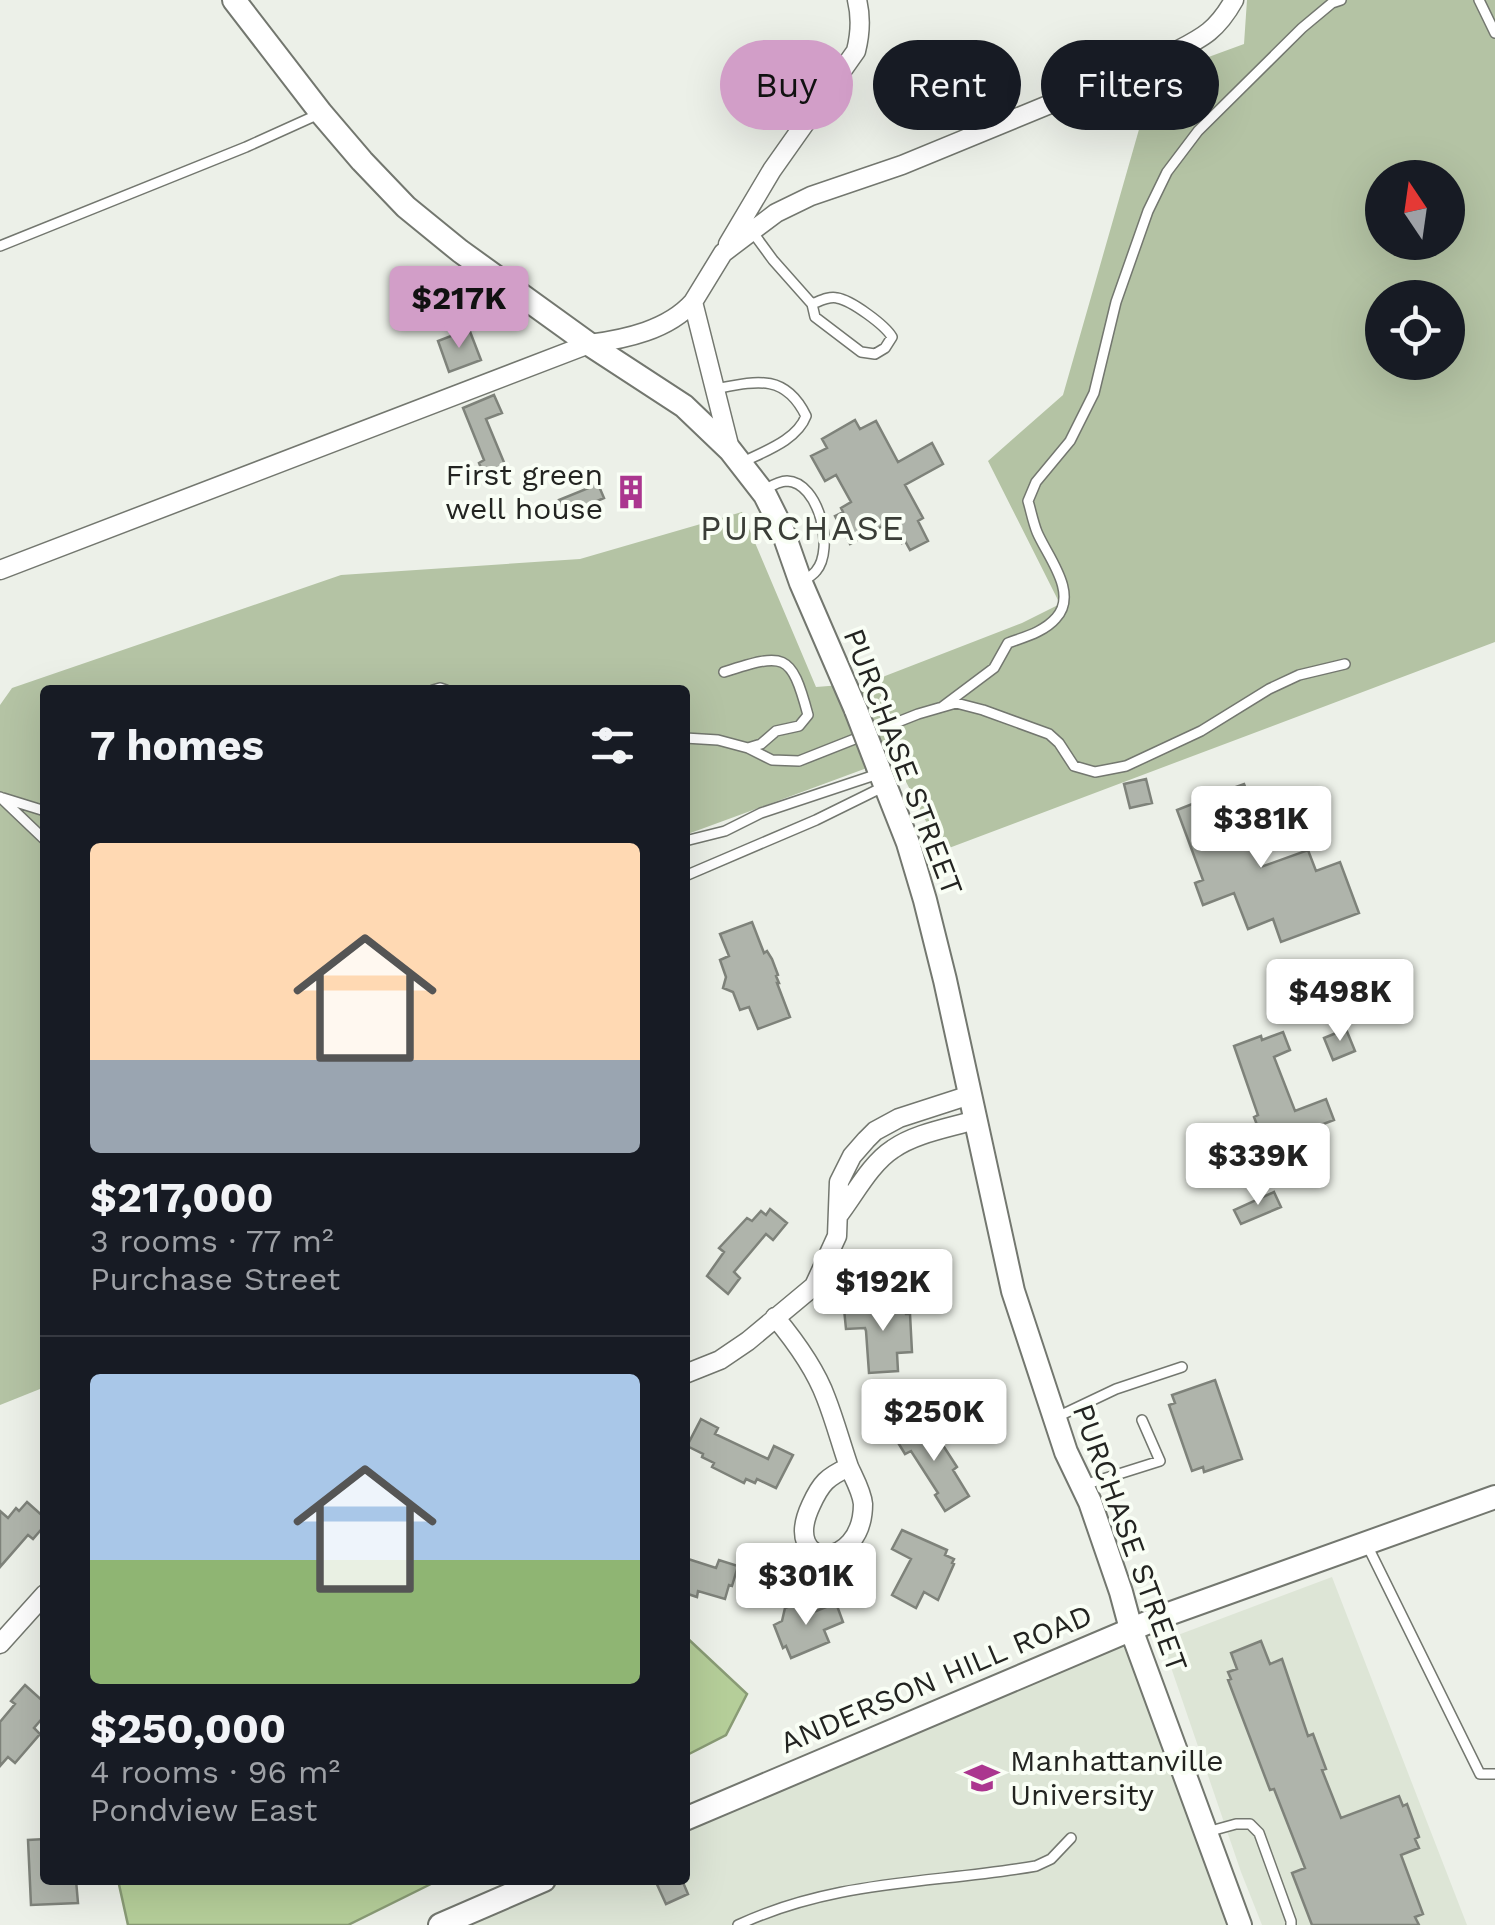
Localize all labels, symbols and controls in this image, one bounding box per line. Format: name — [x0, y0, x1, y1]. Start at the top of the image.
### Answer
chip: Buy — [720, 40, 853, 130]
chip: Rent — [873, 40, 1021, 130]
chip: Filters — [1041, 40, 1219, 130]
north arrow — [1365, 160, 1465, 260]
map controls — [1365, 160, 1465, 380]
pin: $217K — [389, 266, 529, 351]
text: $217K — [411, 279, 507, 317]
button: locate — [1365, 280, 1465, 380]
place label: First green well house — [445, 457, 603, 526]
building icon: First green well house — [612, 473, 650, 511]
district label: PURCHASE — [700, 507, 906, 549]
street label: PURCHASE STREET — [836, 624, 970, 900]
icon: filters — [585, 718, 640, 773]
text: 7 homes — [90, 721, 264, 770]
pin: $381K — [1191, 786, 1331, 871]
text: $381K — [1213, 799, 1309, 837]
icon: home — [275, 908, 455, 1088]
pin: $498K — [1270, 959, 1410, 1044]
text: $498K — [1288, 972, 1392, 1010]
pin: $339K — [1188, 1123, 1328, 1208]
text: $339K — [1208, 1136, 1308, 1174]
text: $217,000 — [90, 1173, 274, 1222]
text: 3 rooms · 77 m² — [90, 1222, 334, 1260]
pin: $192K — [813, 1249, 953, 1334]
text: Purchase Street — [90, 1260, 340, 1298]
text: $192K — [835, 1262, 931, 1300]
pin: $250K — [864, 1379, 1004, 1464]
text: $250K — [883, 1392, 985, 1430]
street label: PURCHASE STREET — [1066, 1399, 1195, 1677]
icon: home — [275, 1439, 455, 1619]
pin: $301K — [736, 1543, 876, 1628]
text: $301K — [758, 1556, 854, 1594]
street label: ANDERSON HILL ROAD — [774, 1597, 1097, 1760]
text: $250,000 — [90, 1704, 286, 1753]
place label: Manhattanville University — [1010, 1743, 1224, 1812]
text: 4 rooms · 96 m² — [90, 1753, 340, 1791]
school or university icon: Manhattanville University — [963, 1759, 1001, 1797]
text: Pondview East — [90, 1791, 317, 1829]

